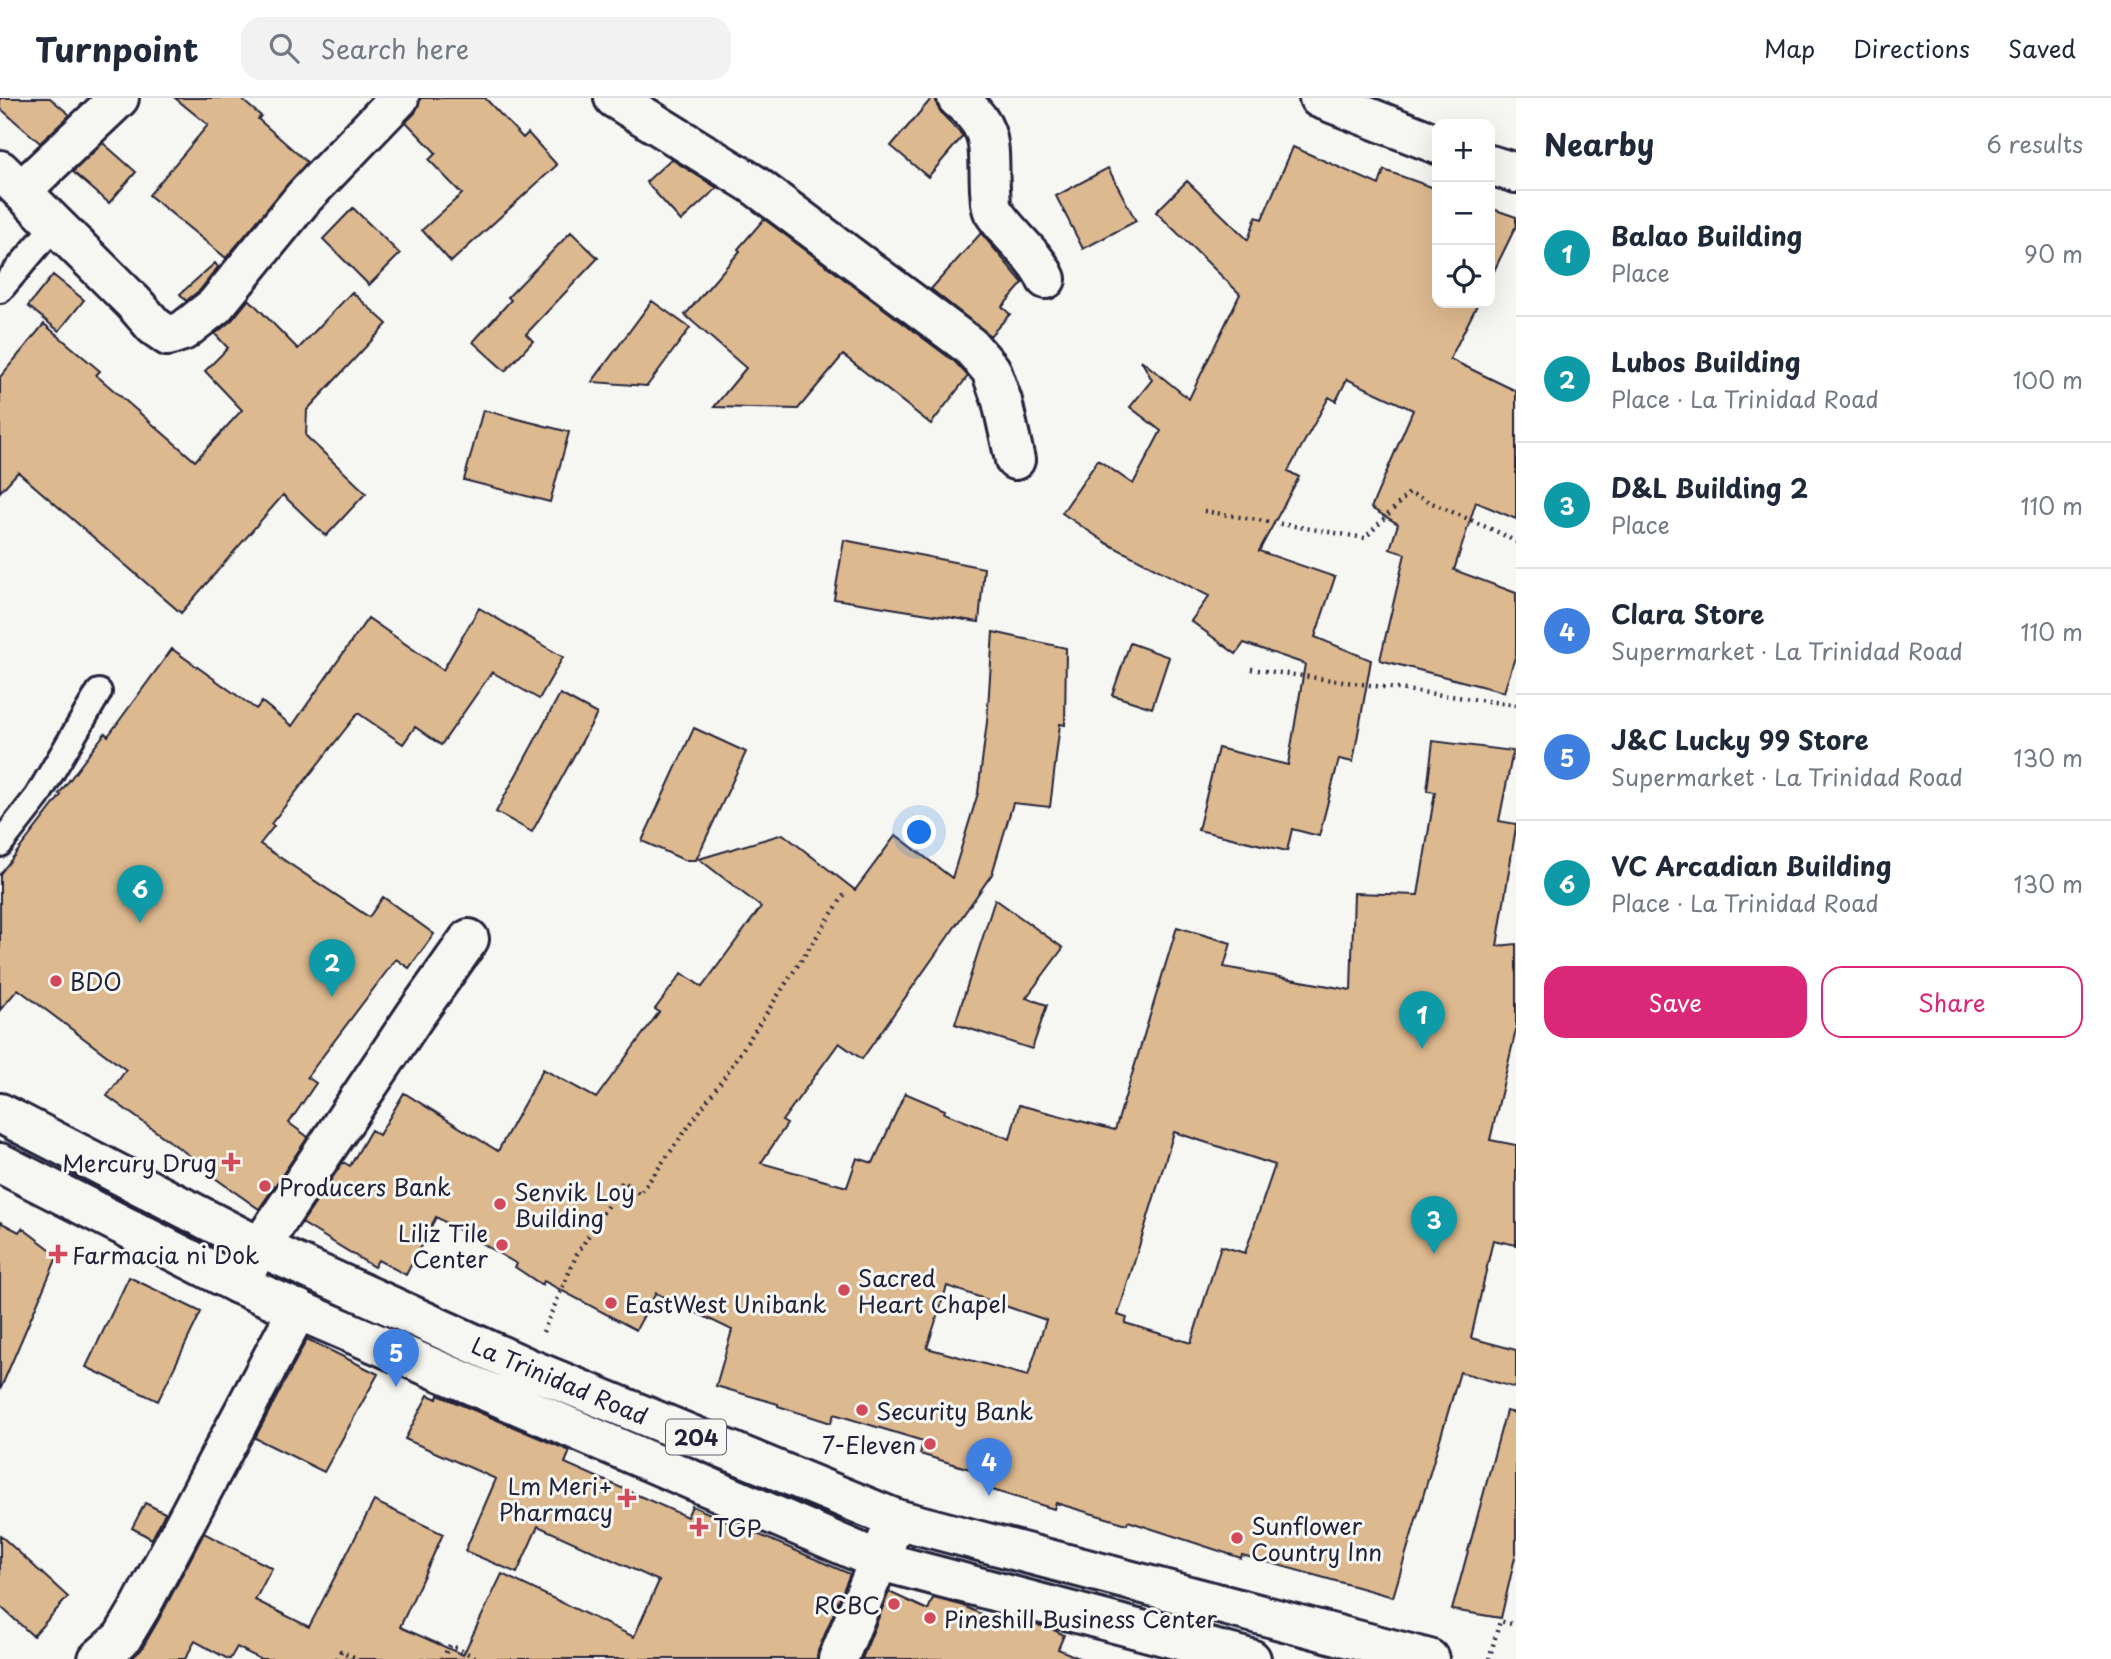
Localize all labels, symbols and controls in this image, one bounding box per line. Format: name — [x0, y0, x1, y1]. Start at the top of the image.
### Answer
search box — [241, 17, 731, 80]
text: Turnpoint — [35, 23, 199, 73]
icon: search — [265, 29, 303, 67]
text: Search here — [321, 29, 469, 68]
text: Map — [1764, 30, 1815, 66]
text: Directions — [1853, 30, 1970, 66]
text: Saved — [2008, 30, 2076, 66]
map controls — [1432, 119, 1495, 308]
button: + — [1432, 119, 1495, 182]
text: Nearby — [1544, 121, 1654, 166]
text: 6 results — [1987, 126, 2083, 161]
button: − — [1432, 182, 1495, 245]
text: Balao Building — [1611, 216, 1802, 255]
text: 1 — [1562, 236, 1573, 271]
text: 90 m — [2024, 236, 2083, 271]
button: locate — [1432, 245, 1495, 308]
text: Place — [1611, 255, 1670, 290]
text: Lubos Building — [1611, 342, 1801, 381]
text: 2 — [1559, 362, 1575, 397]
text: 100 m — [2013, 362, 2083, 397]
text: Place · La Trinidad Road — [1611, 381, 1879, 416]
text: D&L Building 2 — [1611, 468, 1808, 507]
text: 3 — [1559, 488, 1575, 523]
text: 110 m — [2021, 488, 2083, 523]
text: Place — [1611, 507, 1670, 542]
text: Clara Store — [1611, 594, 1764, 633]
text: 4 — [1559, 614, 1575, 649]
text: 110 m — [2021, 614, 2083, 649]
text: Supermarket · La Trinidad Road — [1611, 633, 1963, 668]
text: J&C Lucky 99 Store — [1611, 720, 1869, 759]
text: 5 — [1560, 740, 1574, 775]
text: 130 m — [2013, 740, 2083, 775]
text: Supermarket · La Trinidad Road — [1611, 759, 1963, 794]
your location — [902, 815, 936, 849]
text: VC Arcadian Building — [1611, 846, 1892, 885]
pin: 6 — [117, 865, 163, 923]
text: 6 — [1559, 866, 1575, 901]
text: 130 m — [2013, 866, 2083, 901]
text: Place · La Trinidad Road — [1611, 885, 1879, 920]
pin: 2 — [309, 939, 355, 997]
place label: BDO — [70, 964, 122, 999]
button: Save — [1544, 966, 1807, 1038]
button: Share — [1821, 966, 2083, 1038]
marker: BDO — [48, 973, 64, 989]
pin: 1 — [1399, 991, 1445, 1049]
place label: Mercury Drug — [62, 1145, 217, 1180]
marker: Mercury Drug — [223, 1154, 239, 1170]
place label: Producers Bank — [279, 1169, 451, 1204]
place label: Senvik Loy Building — [514, 1174, 635, 1235]
marker: Producers Bank — [257, 1178, 273, 1194]
marker: Senvik Loy Building — [492, 1196, 508, 1212]
pin: 3 — [1411, 1196, 1457, 1254]
place label: Liliz Tile Center — [398, 1215, 488, 1276]
place label: Farmacia ni Dok — [72, 1237, 260, 1272]
marker: Liliz Tile Center — [494, 1237, 510, 1253]
marker: Farmacia ni Dok — [50, 1246, 66, 1262]
place label: Sacred Heart Chapel — [858, 1260, 1007, 1321]
marker: Sacred Heart Chapel — [836, 1282, 852, 1298]
place label: EastWest Unibank — [625, 1286, 827, 1321]
marker: EastWest Unibank — [603, 1295, 619, 1311]
street label: La Trinidad Road — [466, 1327, 654, 1433]
pin: 5 — [373, 1329, 419, 1387]
place label: Security Bank — [876, 1393, 1033, 1428]
marker: Security Bank — [854, 1402, 870, 1418]
road number: 204 — [666, 1420, 726, 1454]
place label: 7-Eleven — [822, 1427, 916, 1462]
marker: 7-Eleven — [922, 1436, 938, 1452]
pin: 4 — [966, 1438, 1012, 1496]
place label: Lm Meri+ Pharmacy — [499, 1468, 613, 1529]
marker: Lm Meri+ Pharmacy — [619, 1490, 635, 1506]
place label: Sunflower Country Inn — [1251, 1508, 1382, 1569]
place label: TGP — [713, 1510, 761, 1545]
marker: TGP — [691, 1519, 707, 1535]
marker: Sunflower Country Inn — [1229, 1530, 1245, 1546]
place label: RCBC — [814, 1587, 880, 1622]
marker: RCBC — [886, 1596, 902, 1612]
place label: Pineshill Business Center — [944, 1601, 1217, 1636]
marker: Pineshill Business Center — [922, 1610, 938, 1626]

